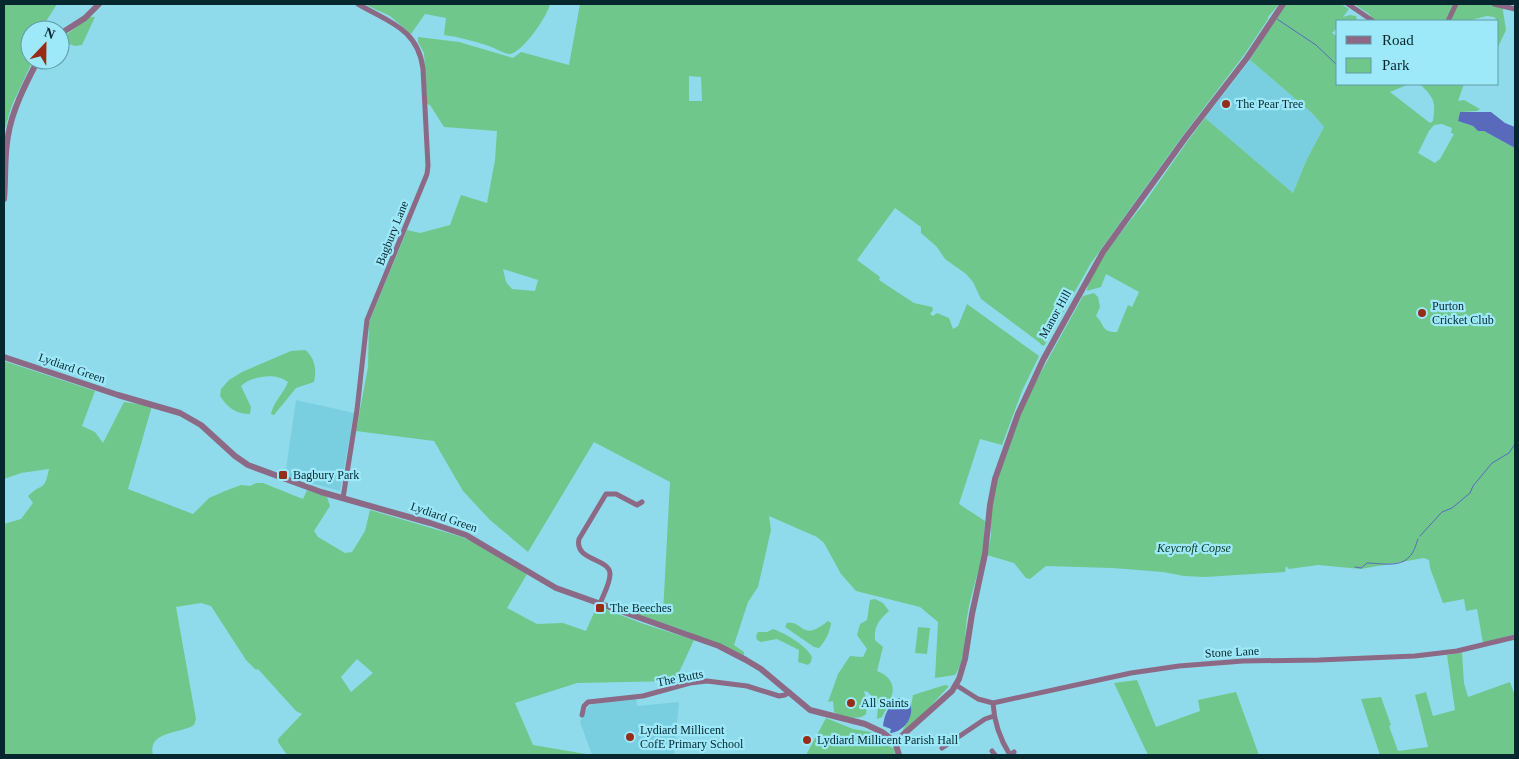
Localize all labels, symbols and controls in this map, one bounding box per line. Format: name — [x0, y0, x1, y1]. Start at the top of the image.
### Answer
north arrow — [20, 20, 70, 70]
legend — [1336, 20, 1499, 85]
text: N — [42, 25, 57, 42]
text: Road — [1382, 32, 1414, 48]
text: Park — [1382, 57, 1410, 73]
place label: The Pear Tree — [1236, 97, 1303, 111]
marker: The Pear Tree — [1220, 98, 1232, 110]
street label: Bagbury Lane — [373, 199, 411, 267]
street label: Manor Hill — [1036, 287, 1074, 341]
place label: Purton Cricket Club — [1432, 299, 1494, 327]
marker: Purton Cricket Club — [1416, 307, 1428, 319]
street label: Lydiard Green — [37, 350, 107, 386]
place label: Bagbury Park — [293, 468, 359, 482]
marker: Bagbury Park — [277, 469, 289, 481]
street label: Lydiard Green — [409, 499, 479, 535]
park label: Keycroft Copse — [1156, 541, 1232, 555]
place label: The Beeches — [610, 601, 672, 615]
marker: The Beeches — [594, 602, 606, 614]
street label: Stone Lane — [1205, 644, 1259, 660]
street label: The Butts — [656, 667, 705, 689]
place label: All Saints — [861, 696, 909, 710]
marker: All Saints — [845, 697, 857, 709]
place label: Lydiard Millicent CofE Primary School — [640, 723, 744, 751]
marker: Lydiard Millicent CofE Primary School — [624, 731, 636, 743]
place label: Lydiard Millicent Parish Hall — [817, 733, 959, 747]
marker: Lydiard Millicent Parish Hall — [801, 734, 813, 746]

